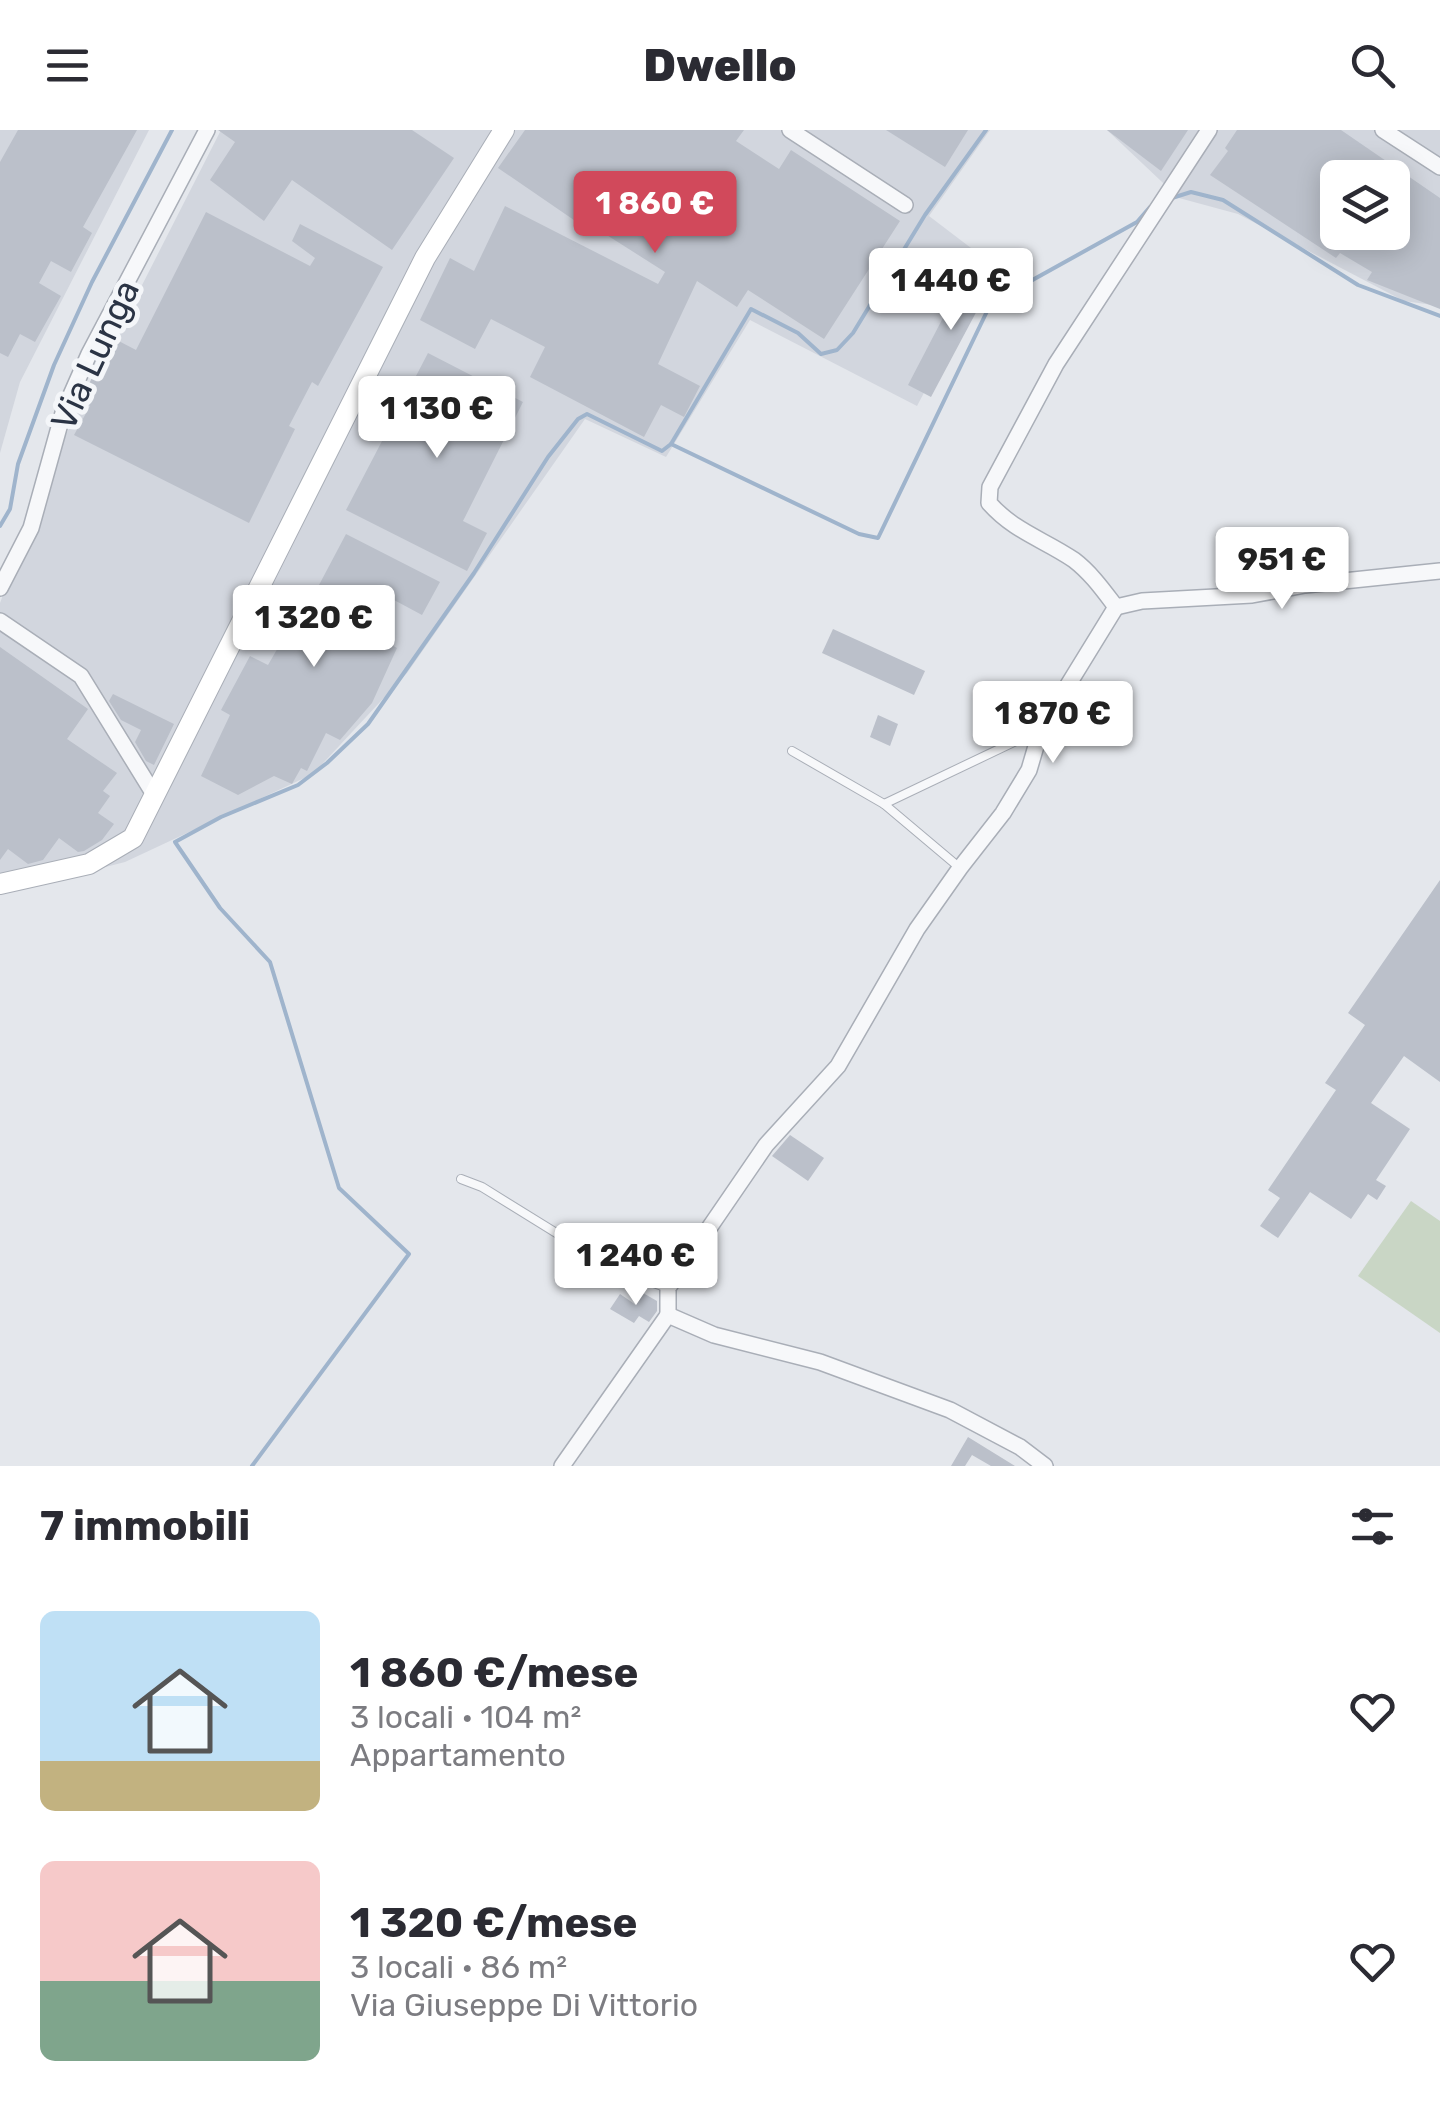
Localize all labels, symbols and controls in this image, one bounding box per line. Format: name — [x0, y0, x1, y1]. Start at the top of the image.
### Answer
icon: menu — [40, 38, 95, 93]
icon: search — [1345, 38, 1400, 93]
text: Dwello — [643, 39, 797, 92]
map controls — [1320, 160, 1410, 250]
button: layers — [1320, 160, 1410, 250]
pin: 1 860 € — [563, 171, 747, 256]
text: 1 860 € — [596, 184, 714, 222]
pin: 1 440 € — [859, 248, 1043, 333]
text: 1 440 € — [891, 261, 1011, 299]
street label: Via Lunga — [42, 273, 148, 437]
pin: 1 130 € — [345, 376, 529, 461]
text: 1 130 € — [380, 389, 494, 427]
pin: 951 € — [1212, 527, 1352, 612]
text: 951 € — [1238, 540, 1326, 578]
pin: 1 320 € — [222, 585, 406, 670]
text: 1 320 € — [255, 598, 373, 636]
pin: 1 870 € — [961, 681, 1145, 766]
text: 1 870 € — [995, 694, 1111, 732]
pin: 1 240 € — [544, 1223, 728, 1308]
text: 1 240 € — [577, 1236, 695, 1274]
icon: filters — [1345, 1499, 1400, 1554]
text: 7 immobili — [40, 1501, 250, 1551]
text: 1 860 €/mese — [350, 1648, 638, 1698]
icon: home — [120, 1651, 240, 1771]
icon: heart — [1345, 1684, 1400, 1739]
text: 3 locali · 104 m² — [350, 1698, 581, 1736]
text: Appartamento — [350, 1736, 566, 1774]
text: 1 320 €/mese — [350, 1898, 638, 1948]
icon: home — [120, 1901, 240, 2021]
icon: heart — [1345, 1934, 1400, 1989]
text: 3 locali · 86 m² — [350, 1948, 567, 1986]
text: Via Giuseppe Di Vittorio — [350, 1986, 698, 2024]

